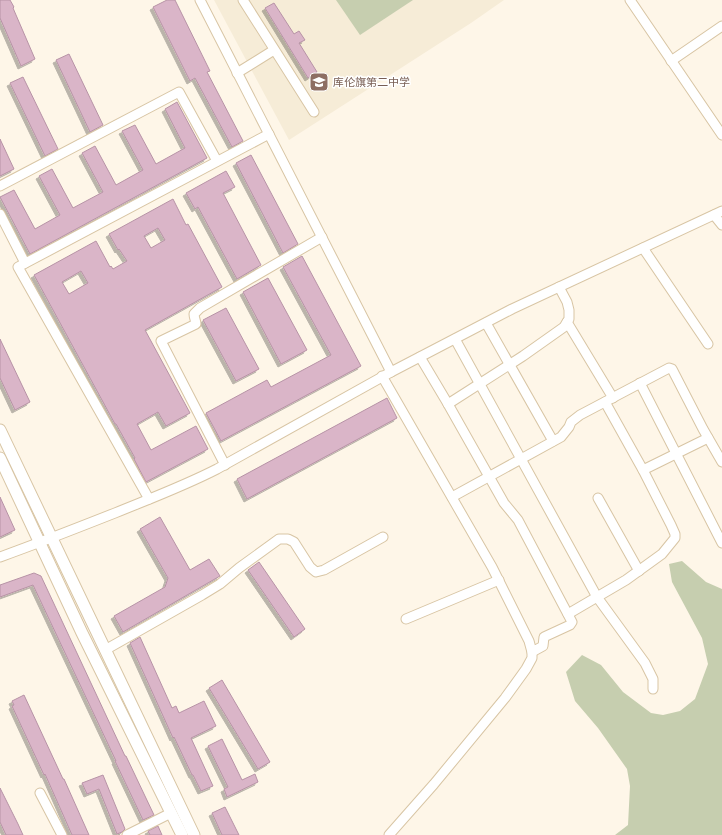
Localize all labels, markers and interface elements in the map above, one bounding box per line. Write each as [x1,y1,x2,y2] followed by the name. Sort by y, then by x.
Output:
[308,71,330,93] school or university icon: 库伦旗第二中学
[333,76,410,89] place label: 库伦旗第二中学

